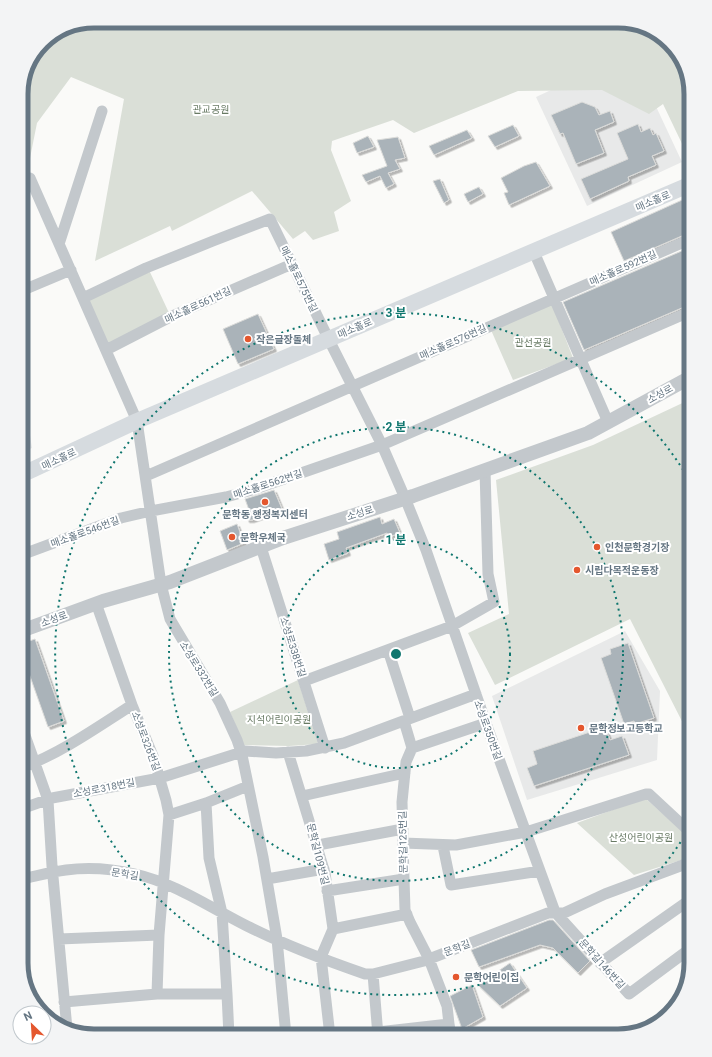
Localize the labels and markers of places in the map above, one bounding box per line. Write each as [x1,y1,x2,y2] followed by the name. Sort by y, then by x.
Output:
[243,334,253,344] marker: 작은글장돌체
[256,334,311,345] place label: 작은글장돌체
[260,497,270,507] marker: 문학동 행정복지센터
[222,508,308,520] place label: 문학동 행정복지센터
[240,531,286,543] place label: 문학우체국
[227,532,237,542] marker: 문학우체국
[605,541,669,553] place label: 인천문학경기장
[592,542,602,552] marker: 인천문학경기장
[572,565,582,575] marker: 시립다목적운동장
[585,565,659,576] place label: 시립다목적운동장
[389,647,403,661] centre of rings
[589,722,663,734] place label: 문학정보고등학교
[576,723,586,733] marker: 문학정보고등학교
[464,971,519,983] place label: 문학어린이집
[451,972,461,982] marker: 문학어린이집

